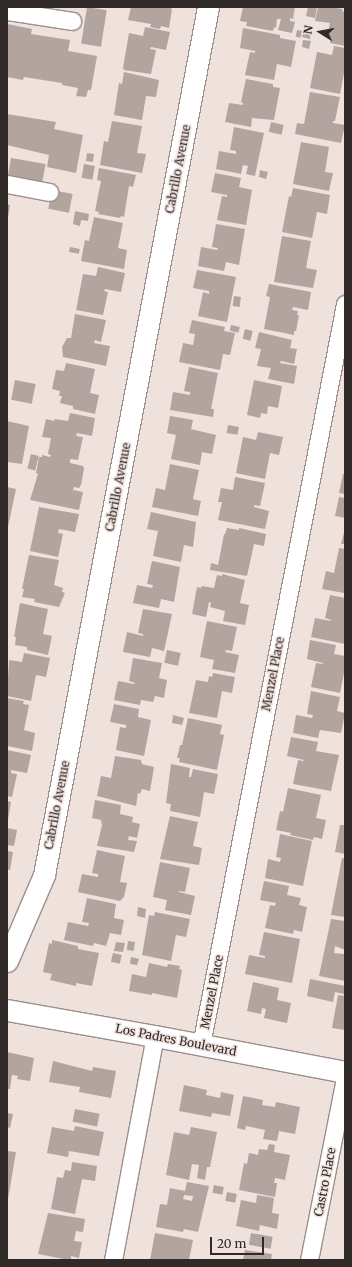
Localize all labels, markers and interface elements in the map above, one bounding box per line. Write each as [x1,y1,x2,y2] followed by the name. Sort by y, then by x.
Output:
[300,12,340,52] north arrow
[301,24,316,35] text: N
[162,123,194,215] street label: Cabrillo Avenue
[102,441,134,533] street label: Cabrillo Avenue
[259,636,287,712] street label: Menzel Place
[41,759,73,851] street label: Cabrillo Avenue
[198,954,226,1030] street label: Menzel Place
[114,1021,238,1059] street label: Los Padres Boulevard
[311,1146,339,1218] street label: Castro Place
[212,1229,266,1255] scale bar
[217,1236,246,1251] text: 20 m

